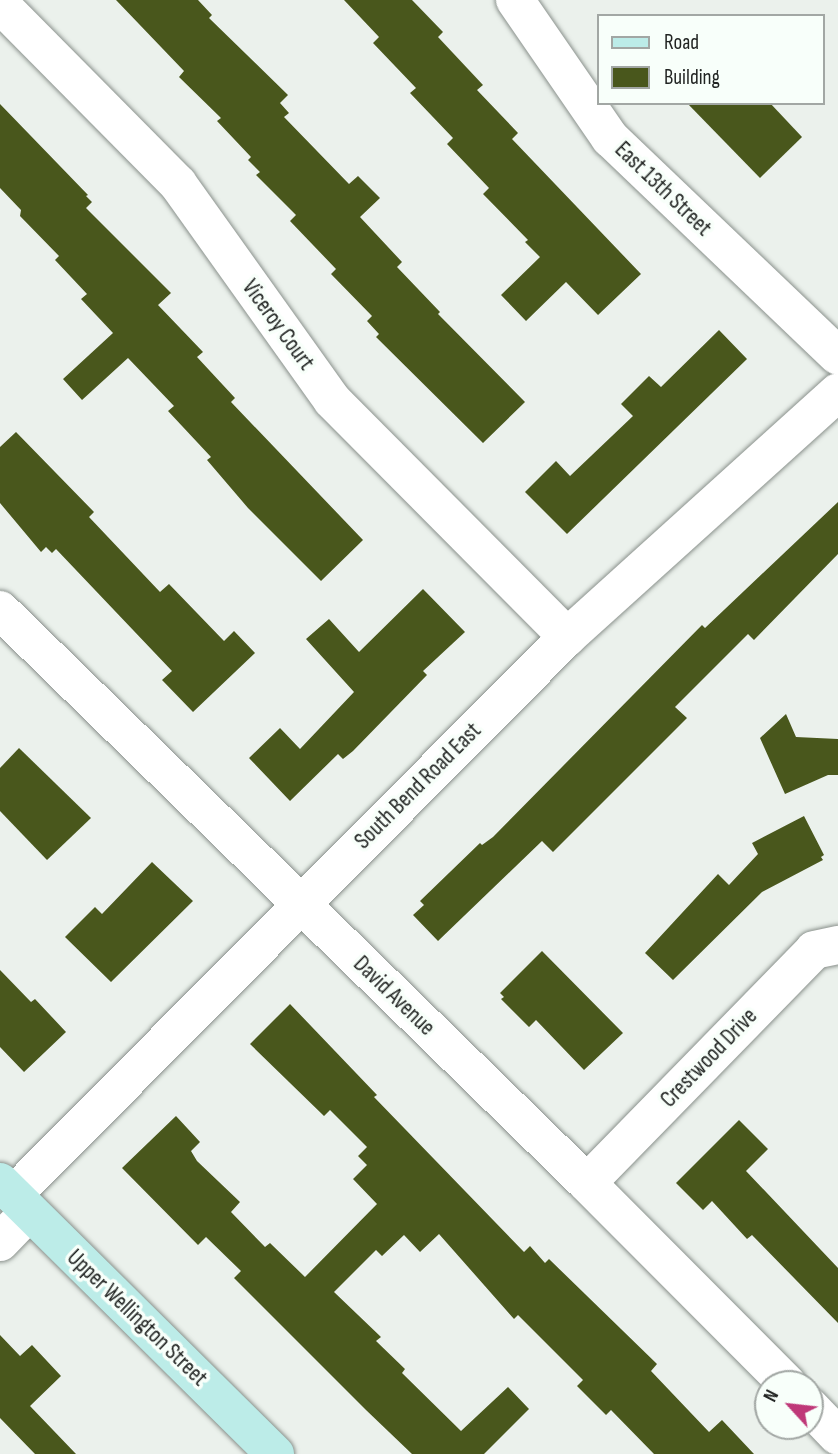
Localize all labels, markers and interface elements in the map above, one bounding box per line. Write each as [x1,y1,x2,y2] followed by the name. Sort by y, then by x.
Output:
[596,14,824,105] legend
[664,30,699,55] text: Road
[664,65,720,90] text: Building
[609,136,717,242] street label: East 13th Street
[236,274,320,376] street label: Viceroy Court
[349,717,487,855] street label: South Bend Road East
[348,950,440,1042] street label: David Avenue
[655,1003,763,1113] street label: Crestwood Drive
[61,1244,213,1392] street label: Upper Wellington Street
[754,1370,824,1440] north arrow
[759,1386,784,1406] text: N

